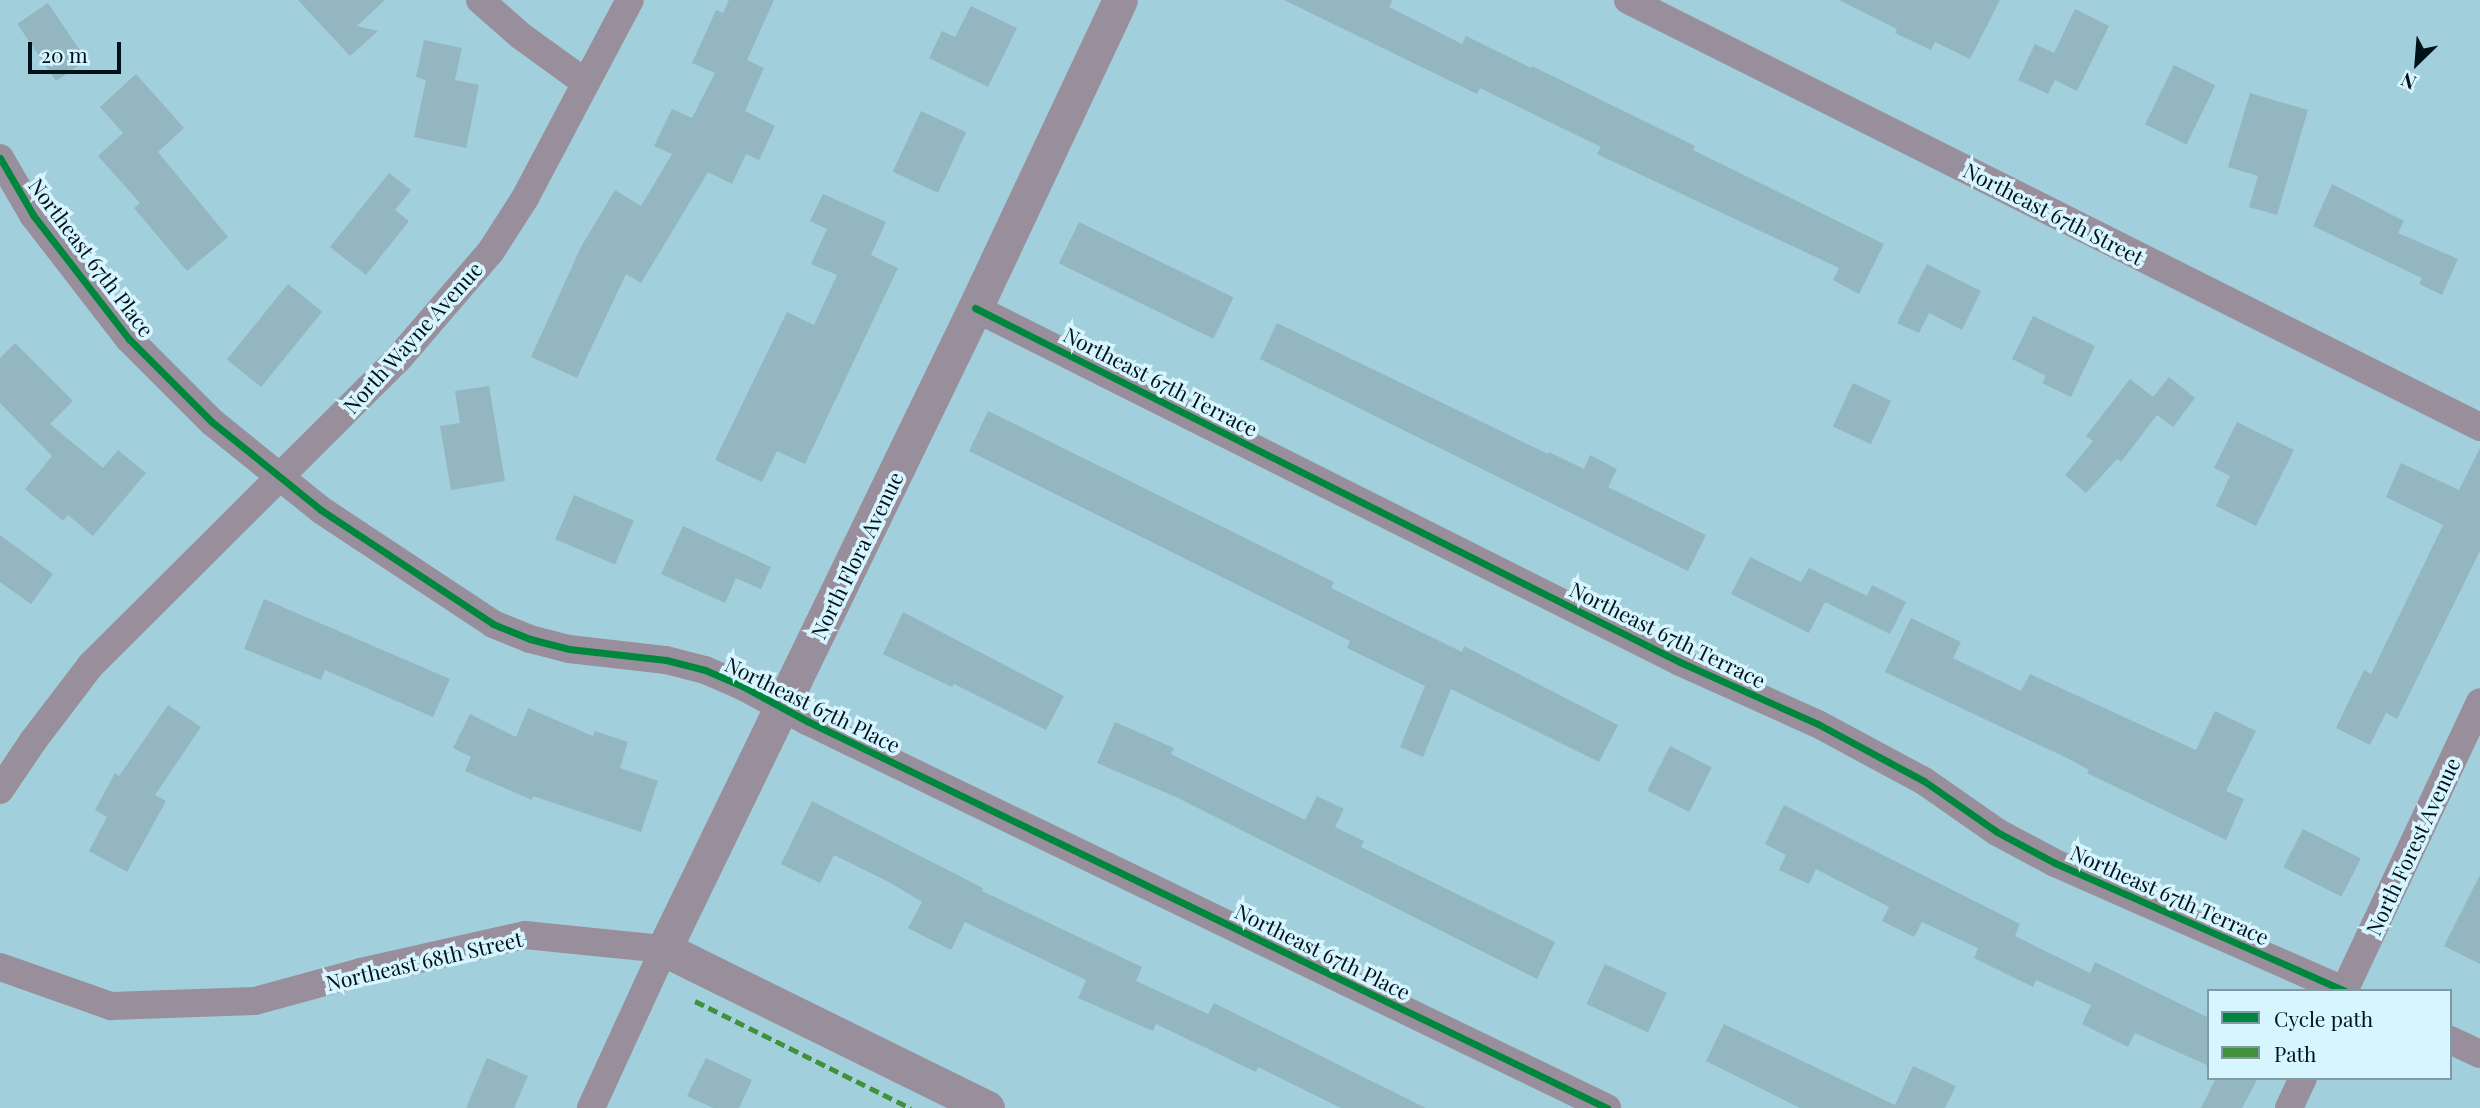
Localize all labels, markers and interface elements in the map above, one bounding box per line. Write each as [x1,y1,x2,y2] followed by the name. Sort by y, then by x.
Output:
[32,28,124,72] scale bar
[2382,28,2452,98] north arrow
[41,40,88,68] text: 20 m
[2396,67,2420,97] text: N
[1960,157,2148,269] street label: Northeast 67th Street
[24,173,160,341] street label: Northeast 67th Place
[337,255,487,419] street label: North Wayne Avenue
[1059,321,1263,441] street label: Northeast 67th Terrace
[804,467,908,643] street label: North Flora Avenue
[1566,575,1770,693] street label: Northeast 67th Terrace
[721,651,905,757] street label: Northeast 67th Place
[2360,753,2464,939] street label: North Forest Avenue
[2067,839,2273,949] street label: Northeast 67th Terrace
[1231,898,1415,1004] street label: Northeast 67th Place
[323,925,525,995] street label: Northeast 68th Street
[2207,989,2452,1080] legend
[2274,1004,2373,1032] text: Cycle path
[2274,1039,2316,1067] text: Path

